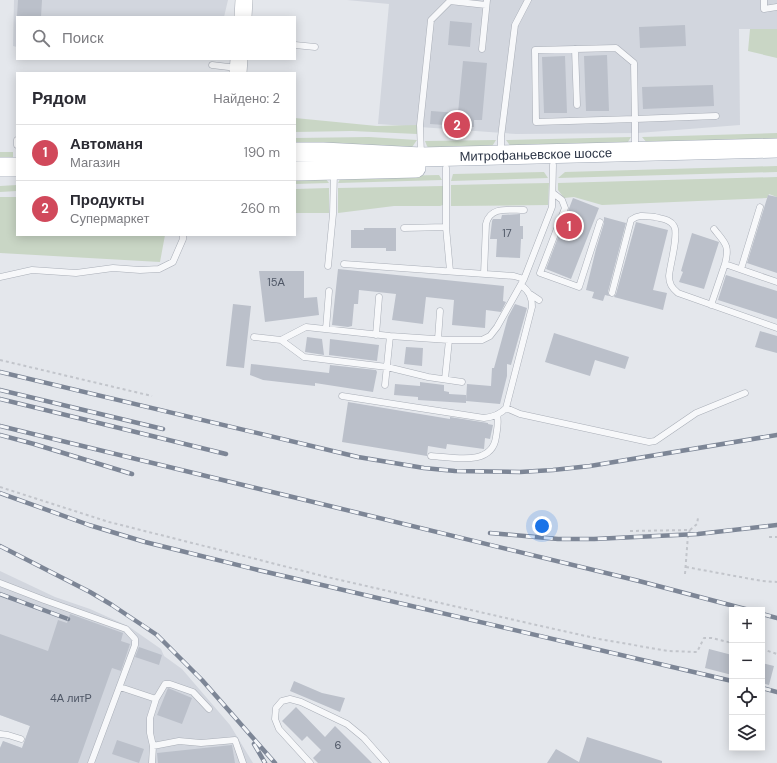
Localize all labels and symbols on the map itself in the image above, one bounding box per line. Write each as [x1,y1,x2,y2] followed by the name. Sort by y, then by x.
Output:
[444,110,470,140] pin: 2
[459,144,612,165] street label: Митрофаньевское шоссе
[556,211,582,241] pin: 1
[502,226,512,240] house number: 17
[267,275,285,289] house number: 15А
[532,516,552,536] your location
[50,691,92,705] house number: 4А литР
[335,738,342,752] house number: 6

